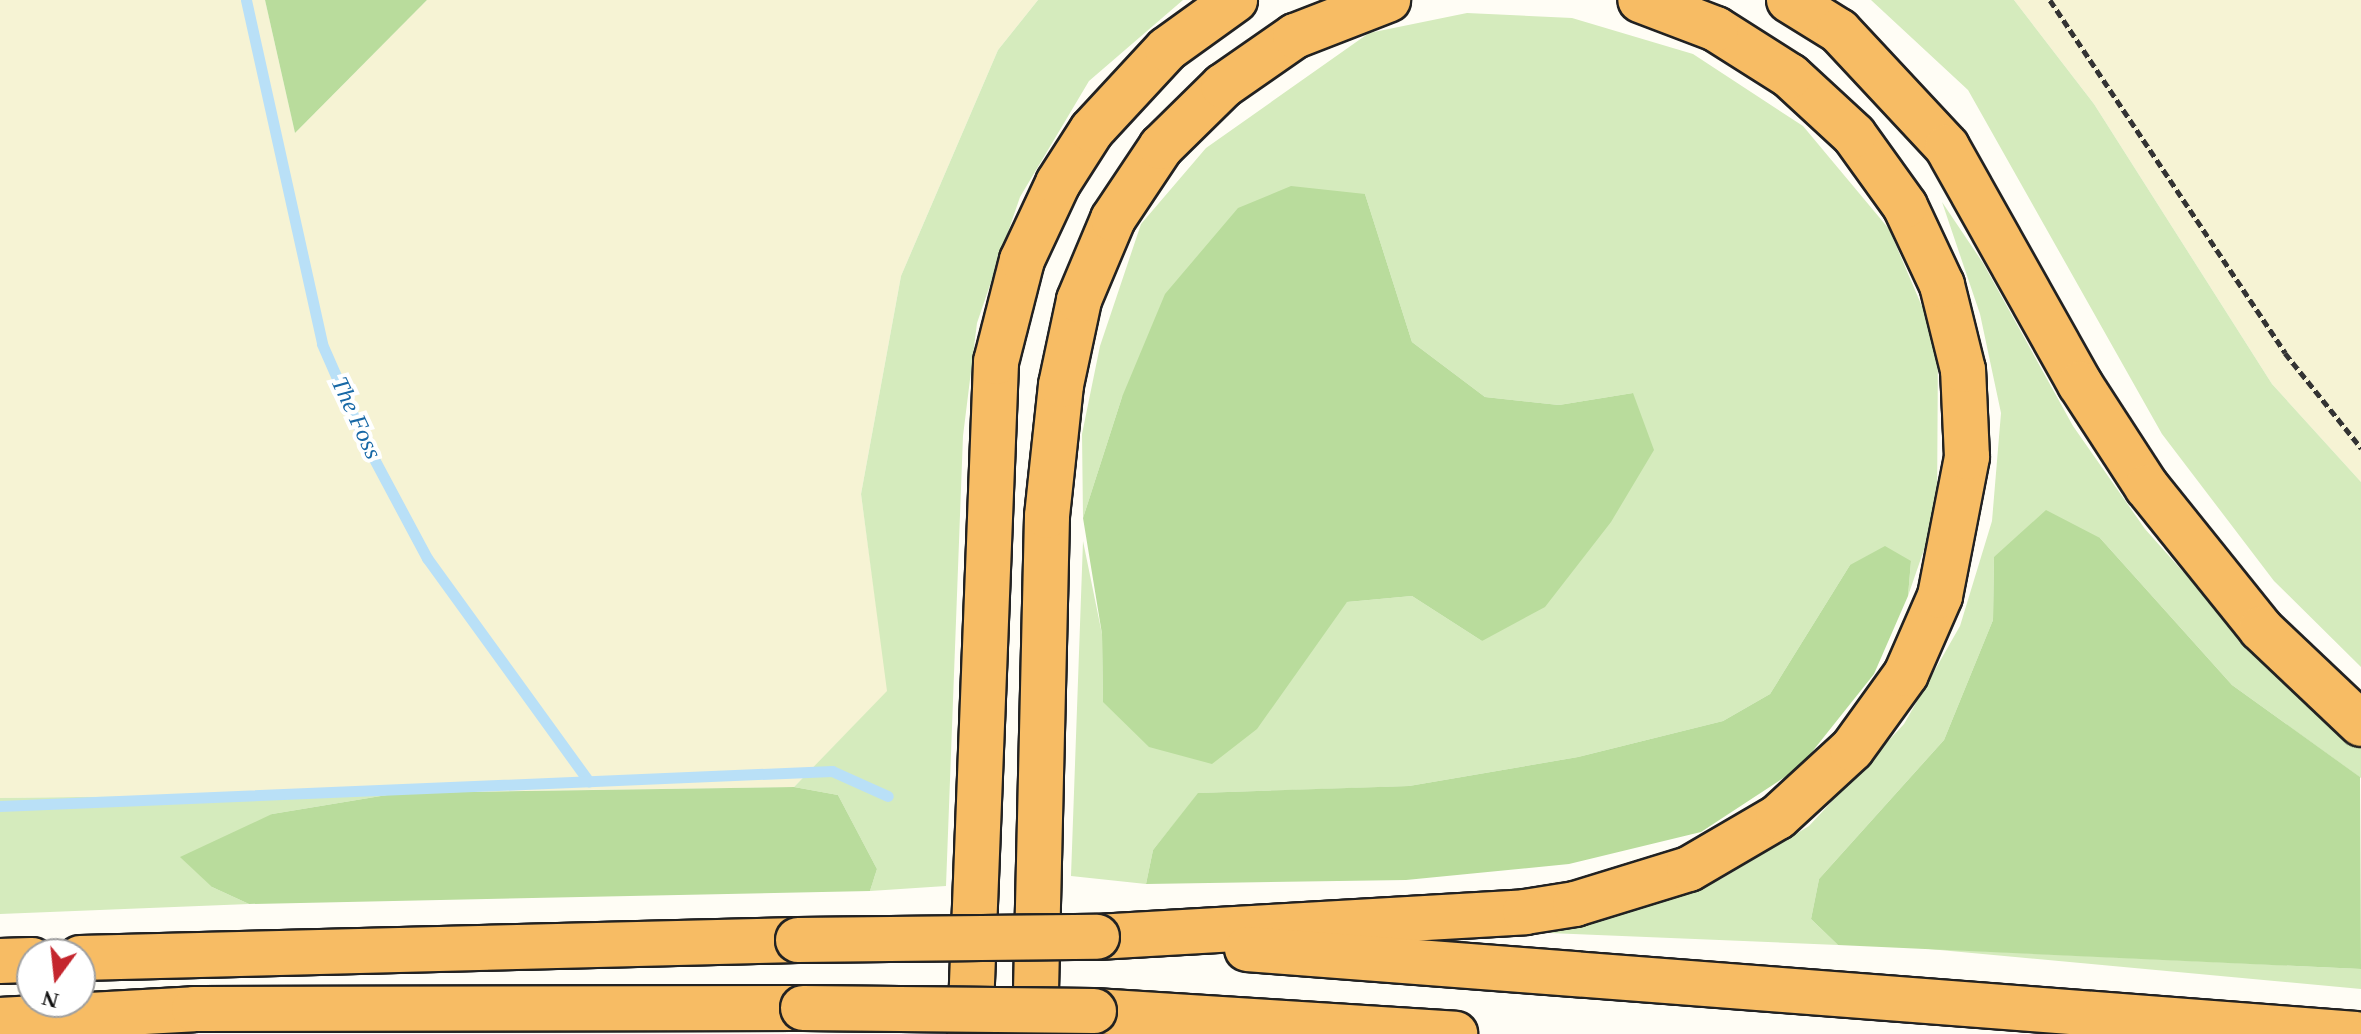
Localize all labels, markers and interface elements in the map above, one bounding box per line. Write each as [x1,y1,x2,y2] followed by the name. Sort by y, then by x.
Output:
[324,372,388,464] water label: The Foss
[16,938,96,1018] north arrow
[39,986,61,1014] text: N

